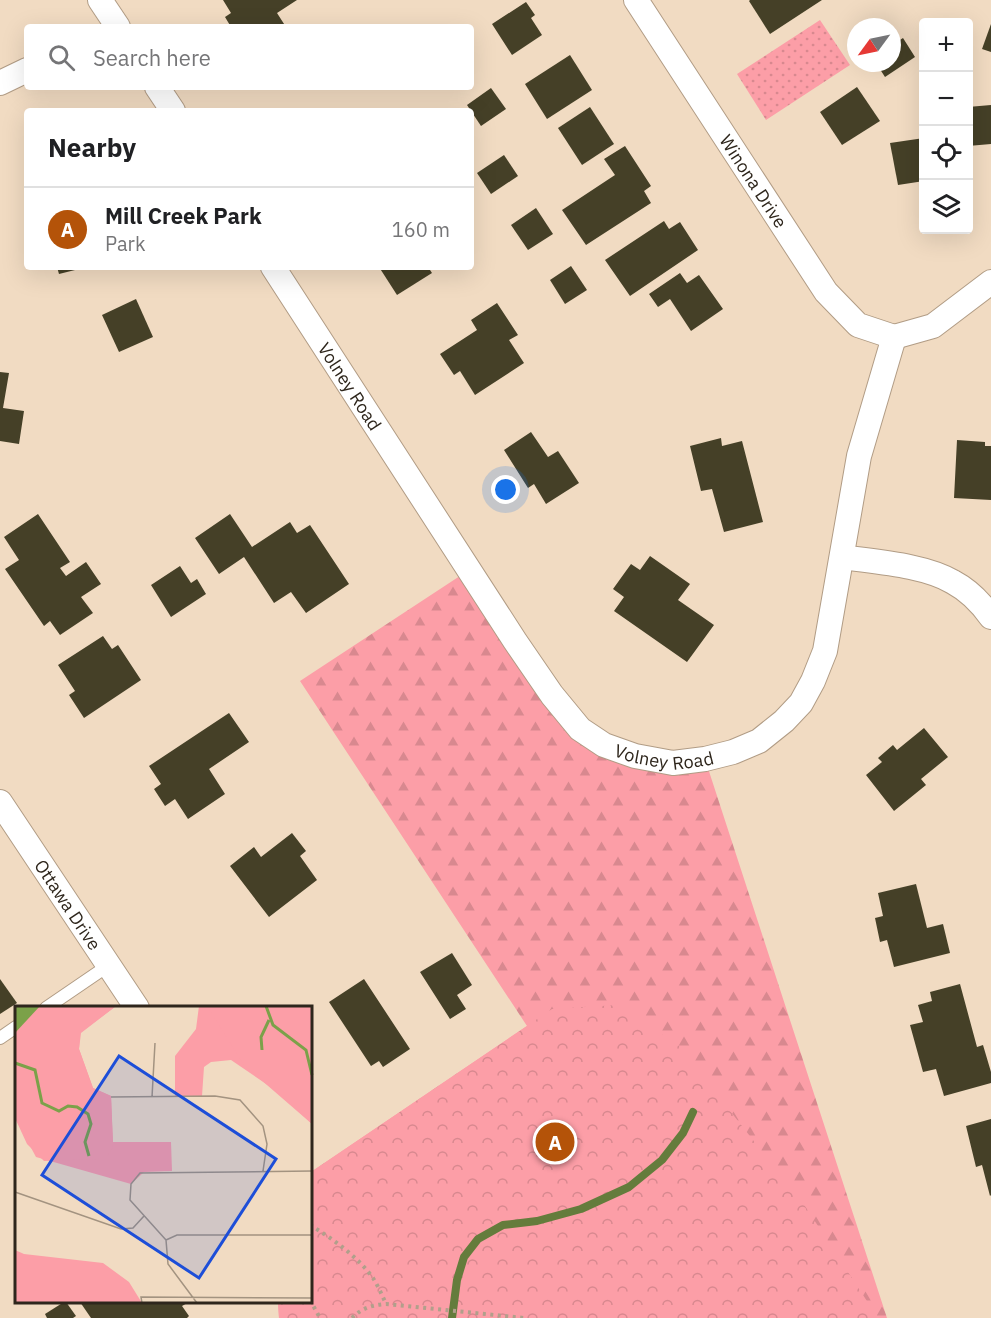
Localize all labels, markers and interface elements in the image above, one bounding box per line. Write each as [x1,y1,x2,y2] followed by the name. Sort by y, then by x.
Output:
[847,18,901,72] north arrow
[919,18,973,234] map controls
[919,18,973,72] button: +
[24,24,474,90] search box
[45,41,78,74] icon: search
[93,43,211,72] text: Search here
[919,72,973,126] button: −
[919,126,973,180] button: locate
[48,130,136,164] text: Nearby
[715,130,793,232] street label: Winona Drive
[919,180,973,234] button: layers
[105,201,262,230] text: Mill Creek Park
[61,216,74,243] text: A
[392,216,450,243] text: 160 m
[105,230,145,257] text: Park
[313,338,387,434] street label: Volney Road
[491,475,520,504] your location
[612,738,716,774] street label: Volney Road
[30,855,107,954] street label: Ottawa Drive
[15,1006,312,1303] inset map
[536,1120,574,1164] pin: A

